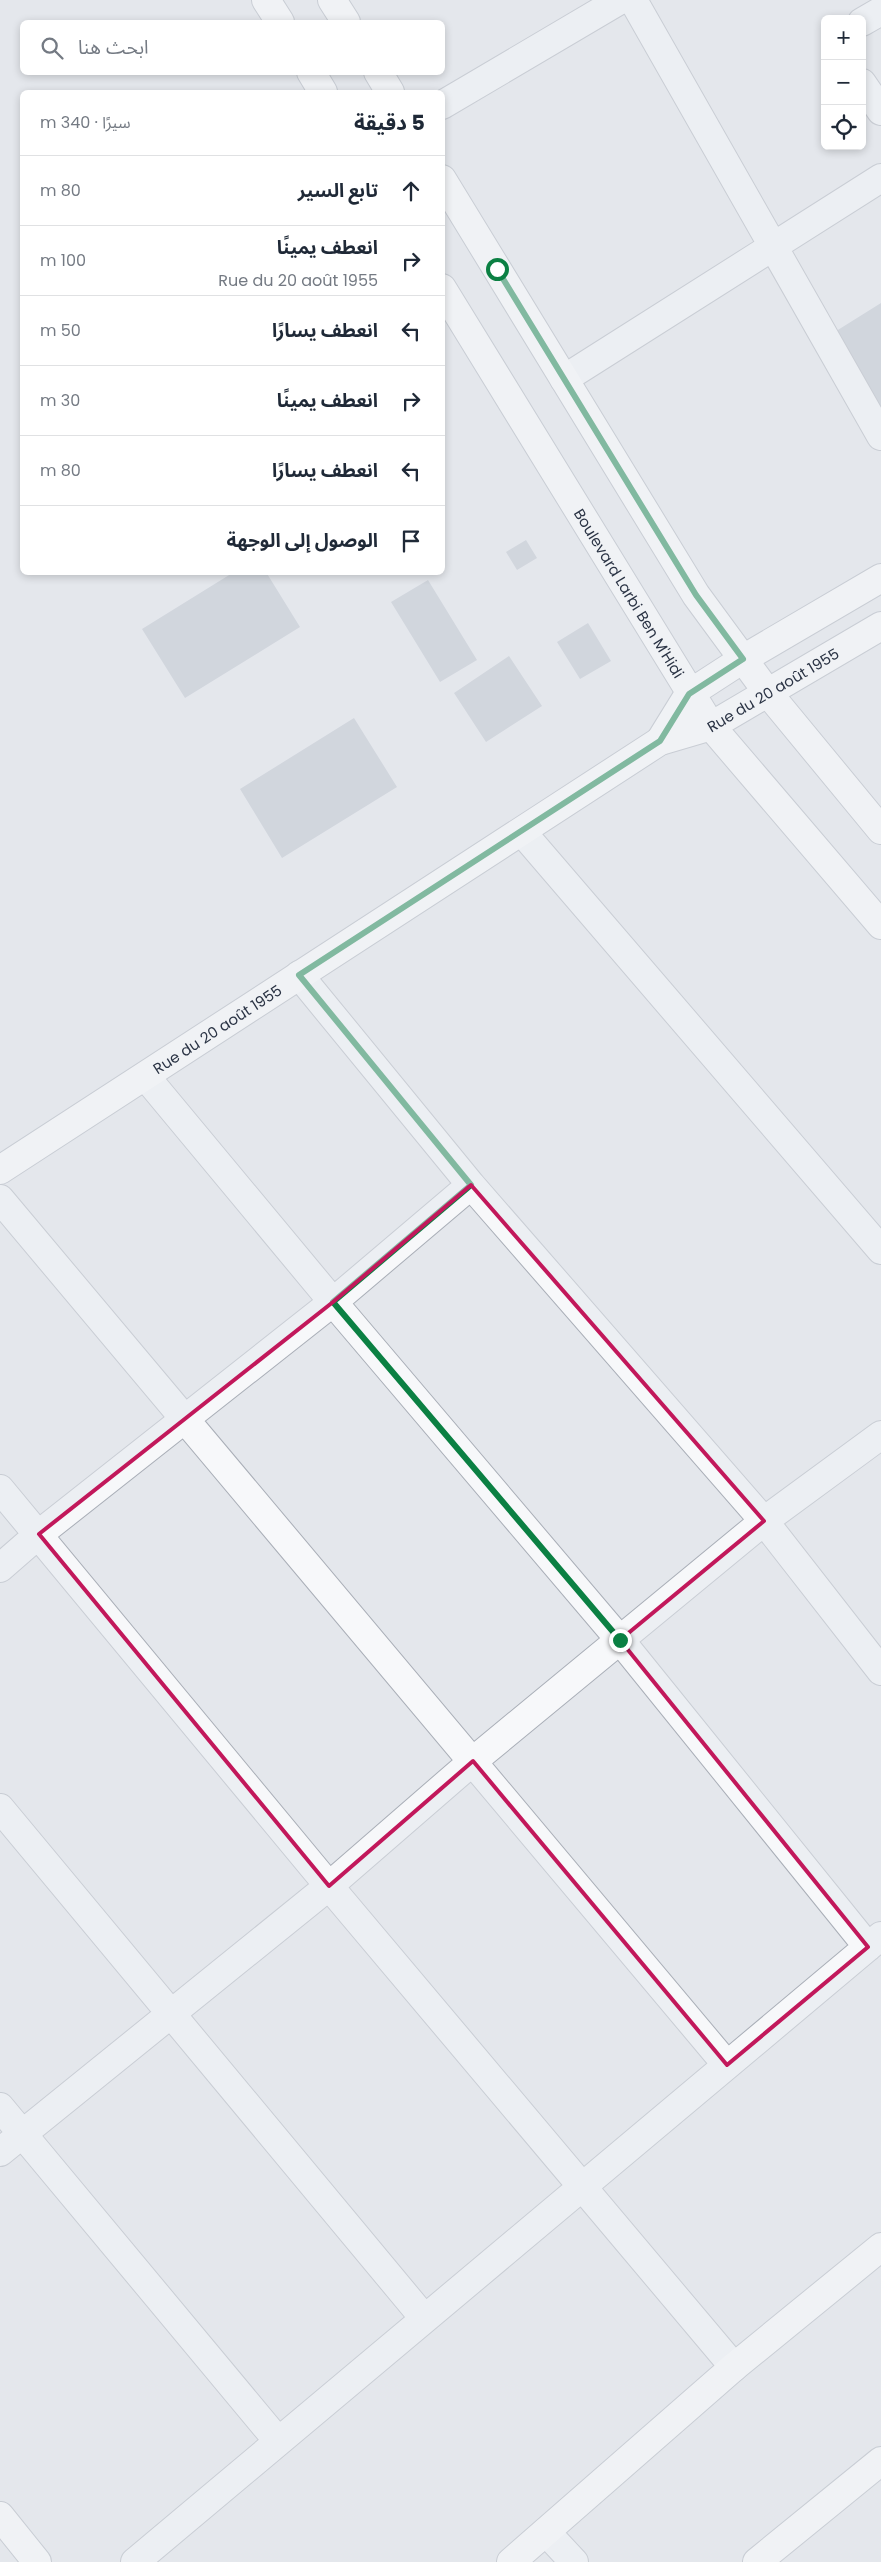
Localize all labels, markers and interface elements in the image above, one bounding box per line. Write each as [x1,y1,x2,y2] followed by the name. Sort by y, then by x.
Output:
[821,15,866,150] map controls
[821,15,866,60] button: +
[20,20,445,75] search box
[38,34,66,62] icon: search
[78,34,149,61] text: ابحث هنا
[821,60,866,105] button: −
[821,105,866,150] button: locate
[354,108,425,137] text: 5 دقيقة
[40,111,131,134] text: سيرًا · 340 m
[298,177,378,204] text: تابع السير
[397,177,425,205] icon: ahead
[40,179,81,202] text: 80 m
[277,234,378,261] text: انعطف يمينًا
[397,247,425,275] icon: right
[40,249,86,272] text: 100 m
[486,258,509,281] route start
[218,269,378,292] text: Rue du 20 août 1955
[272,317,378,344] text: انعطف يسارًا
[397,317,425,345] icon: left
[40,319,81,342] text: 50 m
[277,387,378,414] text: انعطف يمينًا
[397,387,425,415] icon: right
[40,389,80,412] text: 30 m
[272,457,378,484] text: انعطف يسارًا
[397,457,425,485] icon: left
[40,459,81,482] text: 80 m
[569,504,689,682] street label: Boulevard Larbi Ben M'Hidi
[226,527,378,554] text: الوصول إلى الوجهة
[397,527,425,555] icon: arrive
[703,643,843,737] street label: Rue du 20 août 1955
[149,979,286,1078] street label: Rue du 20 août 1955
[609,1629,632,1652] route end

